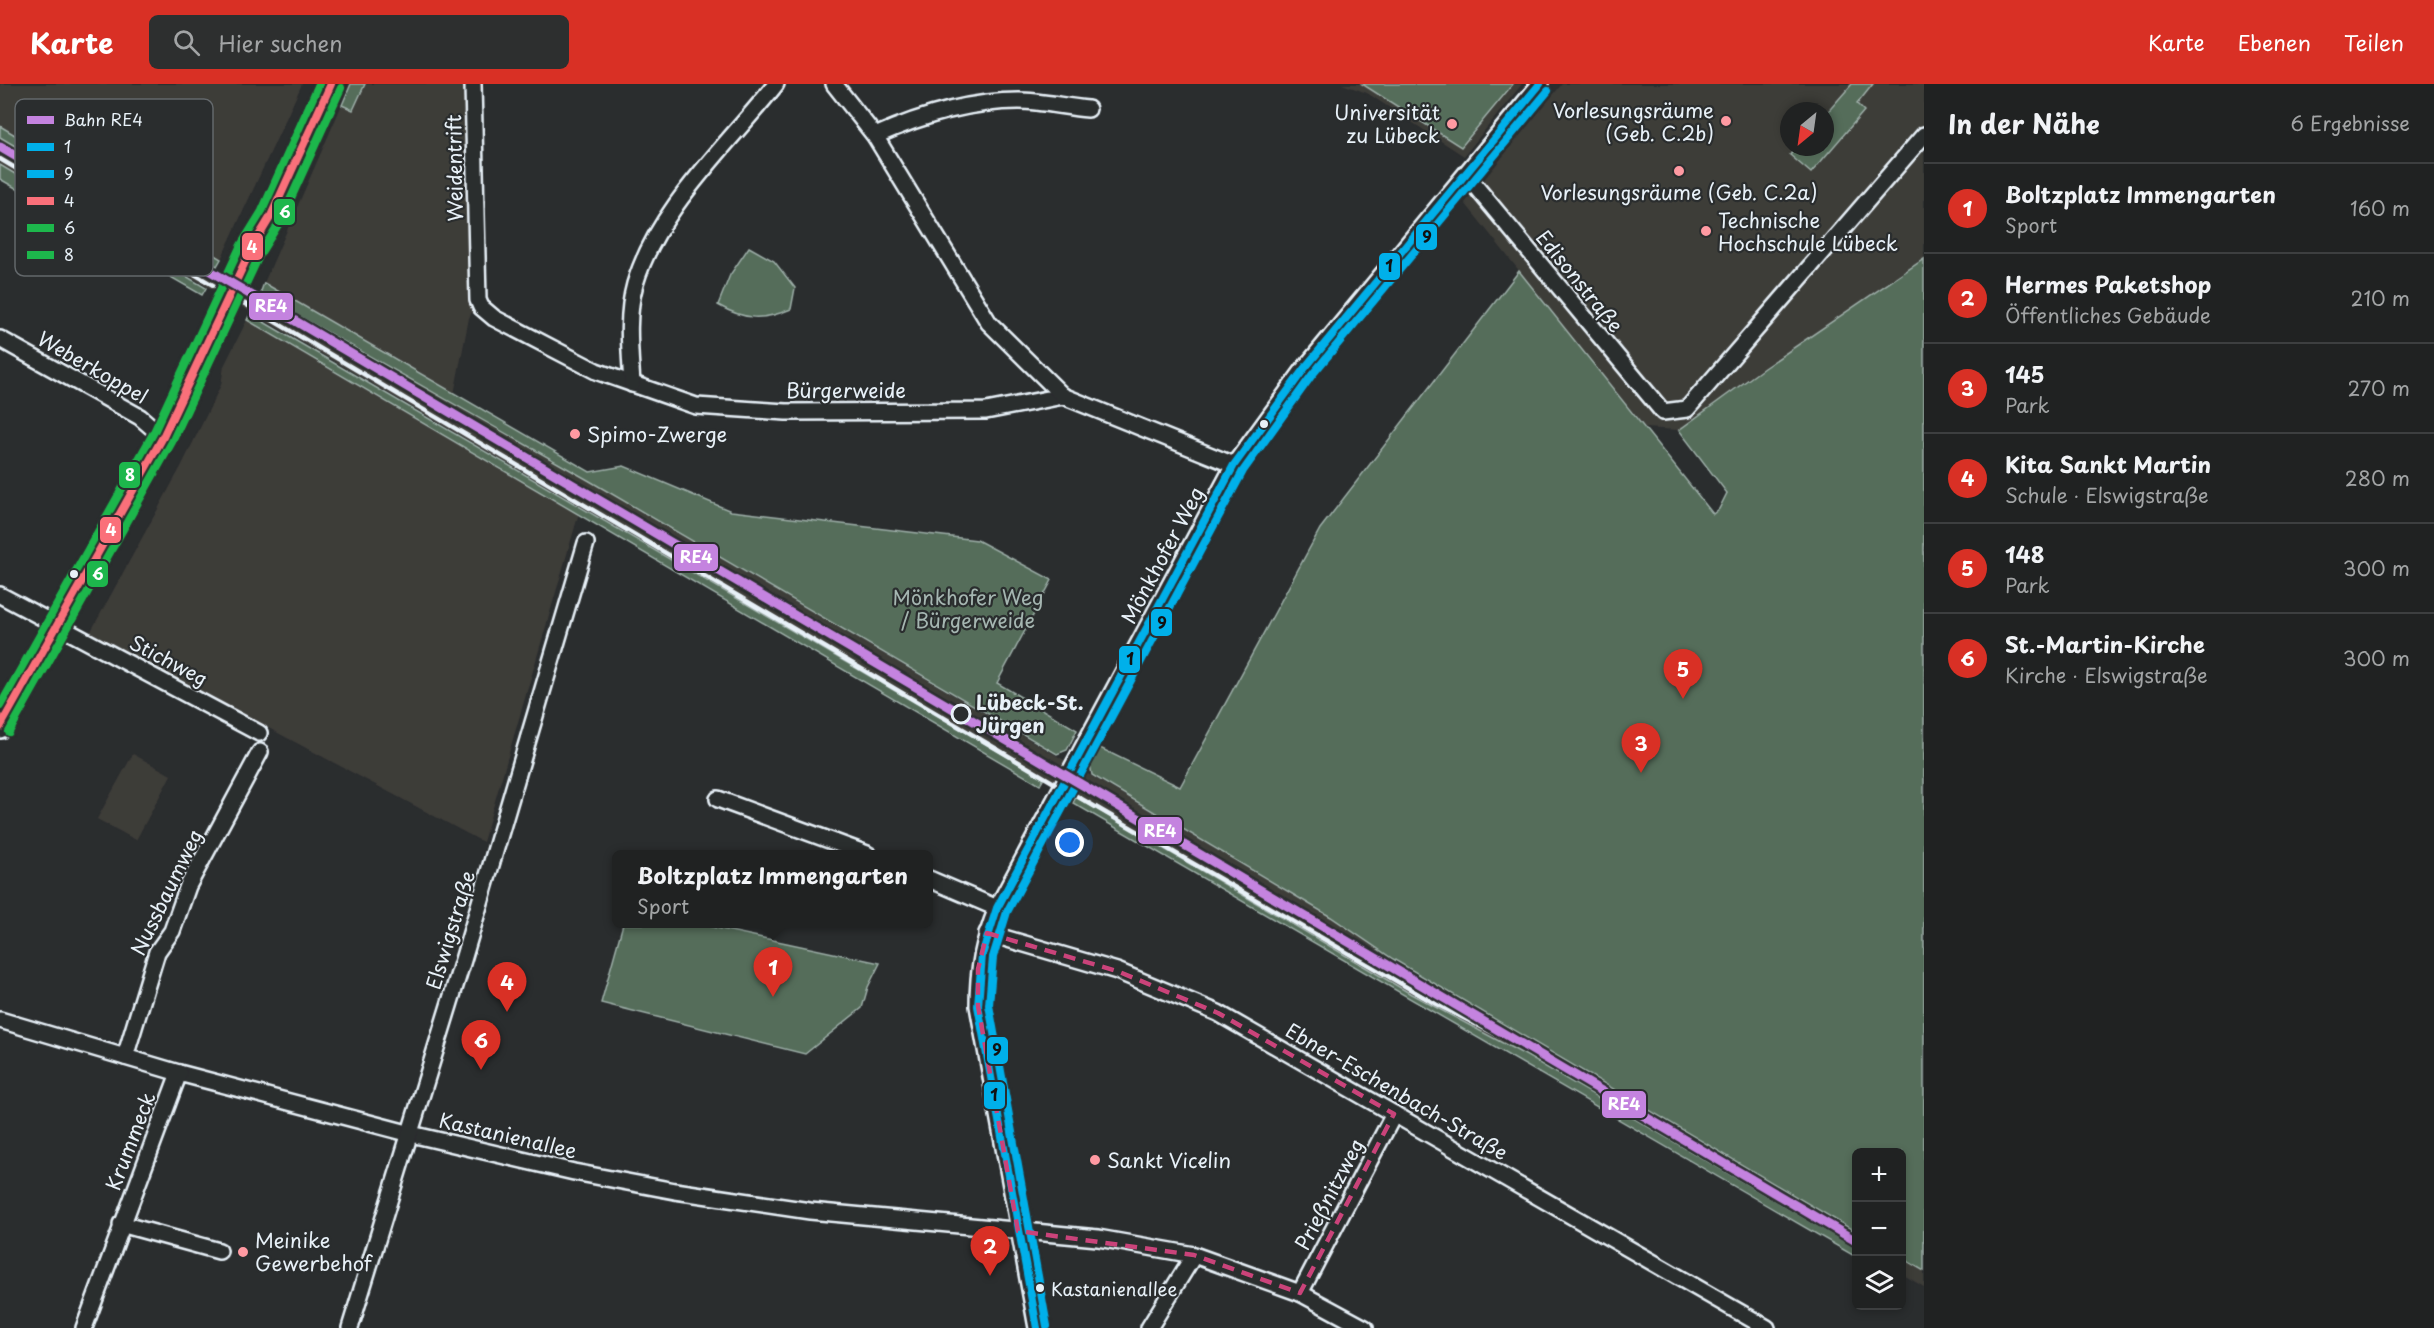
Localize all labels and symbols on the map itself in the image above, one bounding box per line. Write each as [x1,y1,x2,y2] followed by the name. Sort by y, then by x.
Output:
[1553,95,1714,148] place label: Vorlesungsräume (Geb. C.2b)
[1334,97,1440,150] place label: Universität zu Lübeck
[15,99,213,276] legend
[1780,102,1834,156] north arrow
[64,107,143,131] text: Bahn RE4
[438,114,470,222] street label: Weidentrift
[1719,114,1733,128] marker: Vorlesungsräume (Geb. C.2b)
[1445,117,1459,131] marker: Universität zu Lübeck
[64,134,71,158] text: 1
[64,161,73,185] text: 9
[1672,164,1686,178] marker: Vorlesungsräume (Geb. C.2a)
[1540,177,1818,207] place label: Vorlesungsräume (Geb. C.2a)
[64,188,75,212] text: 4
[273,198,296,226] line badge: 6
[279,199,291,223] text: 6
[1718,205,1898,258] place label: Technische Hochschule Lübeck
[64,215,75,239] text: 6
[1415,223,1438,251] line badge: 9
[1529,223,1631,339] street label: Edisonstraße
[1422,224,1432,248] text: 9
[1699,224,1713,238] marker: Technische Hochschule Lübeck
[241,232,264,261] line badge: 4
[247,234,258,258] text: 4
[64,242,74,266] text: 8
[1378,252,1401,281] line badge: 1
[1385,253,1393,277] text: 1
[248,292,294,321] line badge: RE4
[255,293,287,317] text: RE4
[32,323,154,411] street label: Weberkoppel
[786,375,906,405] street label: Bürgerweide
[1258,418,1270,430] unlabelled marker
[587,419,727,449] place label: Spimo-Zwerge
[568,427,582,441] marker: Spimo-Zwerge
[118,461,141,489] line badge: 8
[125,462,135,486] text: 8
[1113,481,1211,629] street label: Mönkhofer Weg
[99,516,122,544] line badge: 4
[106,517,117,541] text: 4
[673,543,719,572] line badge: RE4
[680,544,712,568] text: RE4
[86,560,109,588] line badge: 6
[92,561,104,585] text: 6
[68,568,80,580] unlabelled marker
[892,582,1044,635] park label: Mönkhofer Weg / Bürgerweide
[1150,608,1173,637] line badge: 9
[1157,610,1167,634] text: 9
[124,627,214,693] street label: Stichweg
[1118,645,1141,674] line badge: 1
[1126,646,1134,670] text: 1
[1664,650,1702,699] pin: 5
[976,687,1083,740] place label: Lübeck-St. Jürgen
[951,704,971,724] marker: Lübeck-St. Jürgen
[1622,724,1660,773] pin: 3
[1137,816,1183,845] line badge: RE4
[1144,818,1176,842] text: RE4
[122,824,210,960] street label: Nussbaumweg
[1055,828,1084,857] your location
[418,867,482,993] street label: Elswigstraße
[754,948,792,997] pin: 1
[488,962,526,1012] pin: 4
[1280,1015,1514,1167] street label: Ebner-Eschenbach-Straße
[462,1020,500,1070] pin: 6
[986,1036,1009,1065] line badge: 9
[992,1037,1002,1061] text: 9
[983,1081,1006,1110] line badge: 1
[990,1082,998,1106] text: 1
[98,1088,162,1194] street label: Krummeck
[1601,1090,1647,1119] line badge: RE4
[1608,1091,1640,1115] text: RE4
[436,1105,580,1165] street label: Kastanienallee
[1287,1133,1371,1255] street label: Prießnitzweg
[1107,1145,1231,1175] place label: Sankt Vicelin
[1088,1153,1102,1167] marker: Sankt Vicelin
[255,1225,373,1278] place label: Meinike Gewerbehof
[970,1226,1010,1276] pin: 2
[236,1245,250,1259] marker: Meinike Gewerbehof
[1051,1275,1178,1302] place label: Kastanienallee
[1034,1282,1046,1294] marker: Kastanienallee

